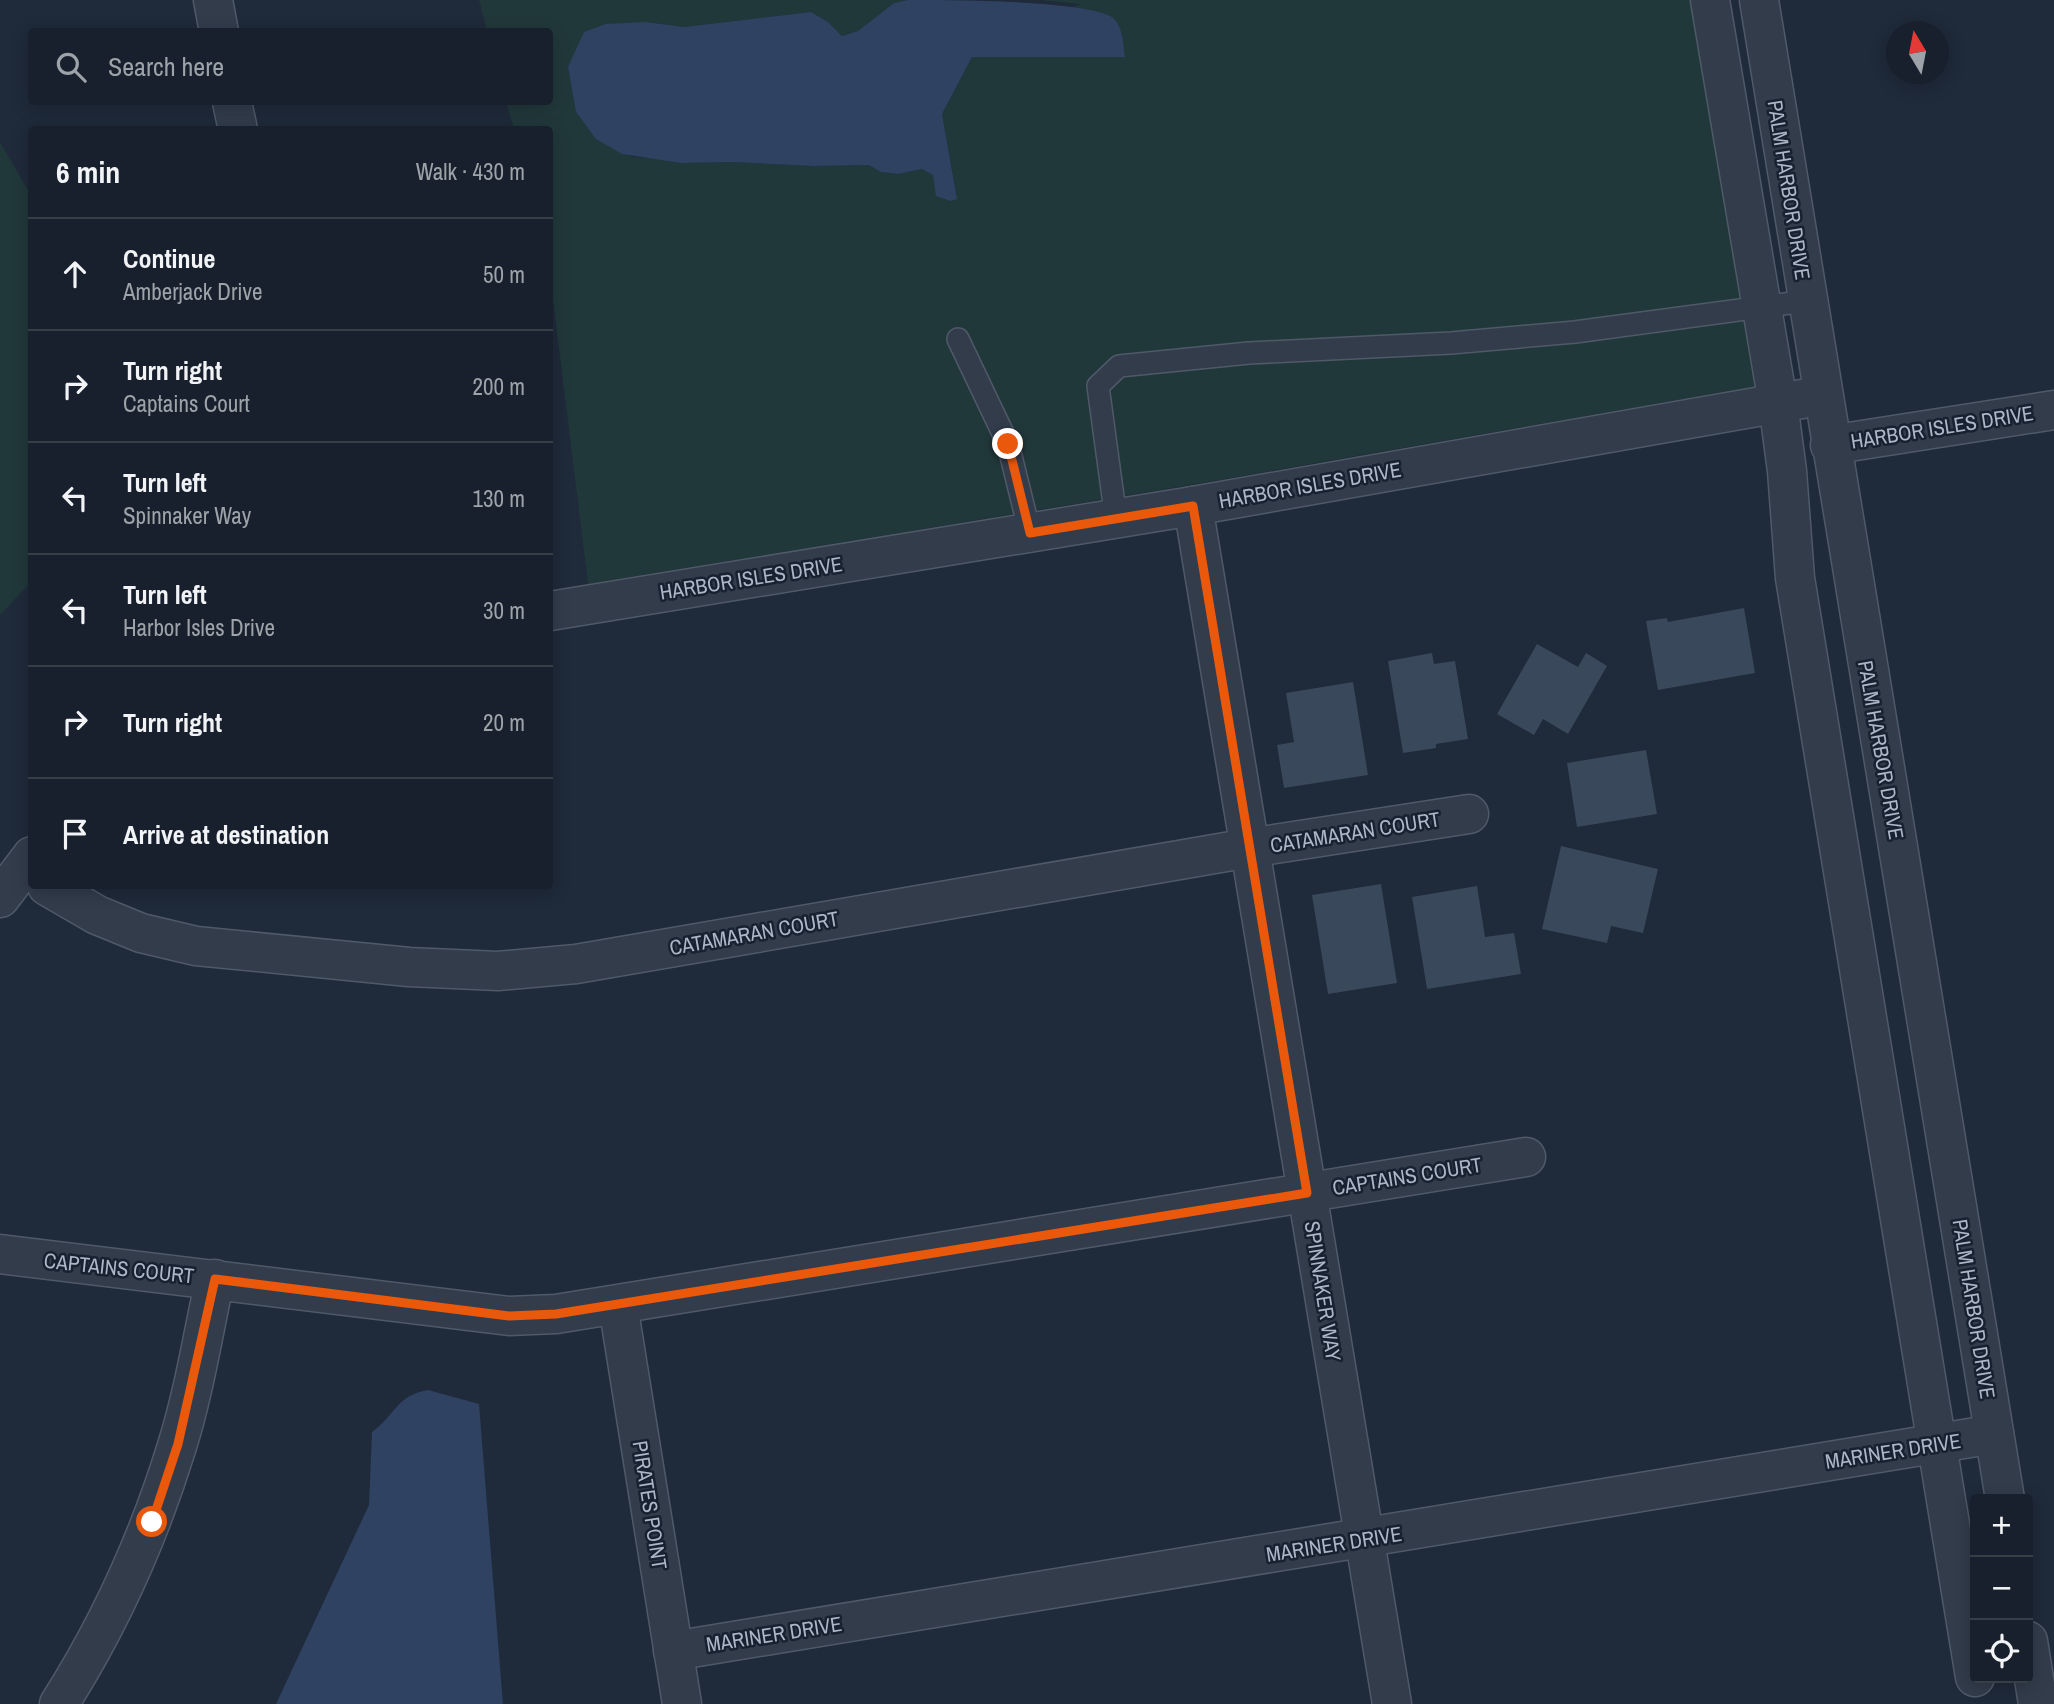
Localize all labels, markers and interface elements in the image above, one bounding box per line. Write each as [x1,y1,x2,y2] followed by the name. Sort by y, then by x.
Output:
[1886,21,1949,84] north arrow
[28,28,553,105] search box
[52,48,90,86] icon: search
[108,49,224,84] text: Search here
[1760,98,1818,282] street label: PALM HARBOR DRIVE
[56,152,120,192] text: 6 min
[416,156,525,187] text: Walk · 430 m
[123,241,215,276] text: Continue
[56,255,94,293] icon: ahead
[483,259,525,290] text: 50 m
[123,276,262,307] text: Amberjack Drive
[123,353,222,388] text: Turn right
[56,367,94,405] icon: right
[473,371,525,402] text: 200 m
[123,388,250,419] text: Captains Court
[1849,398,2035,456] street label: HARBOR ISLES DRIVE
[992,428,1023,459] route end
[1217,455,1403,515] street label: HARBOR ISLES DRIVE
[123,465,207,500] text: Turn left
[56,479,94,517] icon: left
[473,483,525,514] text: 130 m
[123,500,251,531] text: Spinnaker Way
[658,549,844,607] street label: HARBOR ISLES DRIVE
[123,577,207,612] text: Turn left
[56,591,94,629] icon: left
[483,595,525,626] text: 30 m
[123,612,275,643] text: Harbor Isles Drive
[1851,658,1911,842] street label: PALM HARBOR DRIVE
[56,703,94,741] icon: right
[123,705,222,740] text: Turn right
[483,707,525,738] text: 20 m
[1268,804,1442,860] street label: CATAMARAN COURT
[56,815,94,853] icon: arrive
[123,817,329,852] text: Arrive at destination
[667,904,841,962] street label: CATAMARAN COURT
[1330,1150,1484,1202] street label: CAPTAINS COURT
[1945,1217,2003,1401] street label: PALM HARBOR DRIVE
[1298,1219,1348,1364] street label: SPINNAKER WAY
[43,1246,196,1290] street label: CAPTAINS COURT
[1823,1426,1963,1476] street label: MARINER DRIVE
[626,1439,675,1572] street label: PIRATES POINT
[1970,1494,2033,1683] map controls
[1970,1494,2033,1557] button: +
[136,1506,167,1537] route start
[1264,1519,1404,1569] street label: MARINER DRIVE
[1970,1557,2033,1620] button: −
[704,1609,844,1659] street label: MARINER DRIVE
[1970,1620,2033,1683] button: locate

